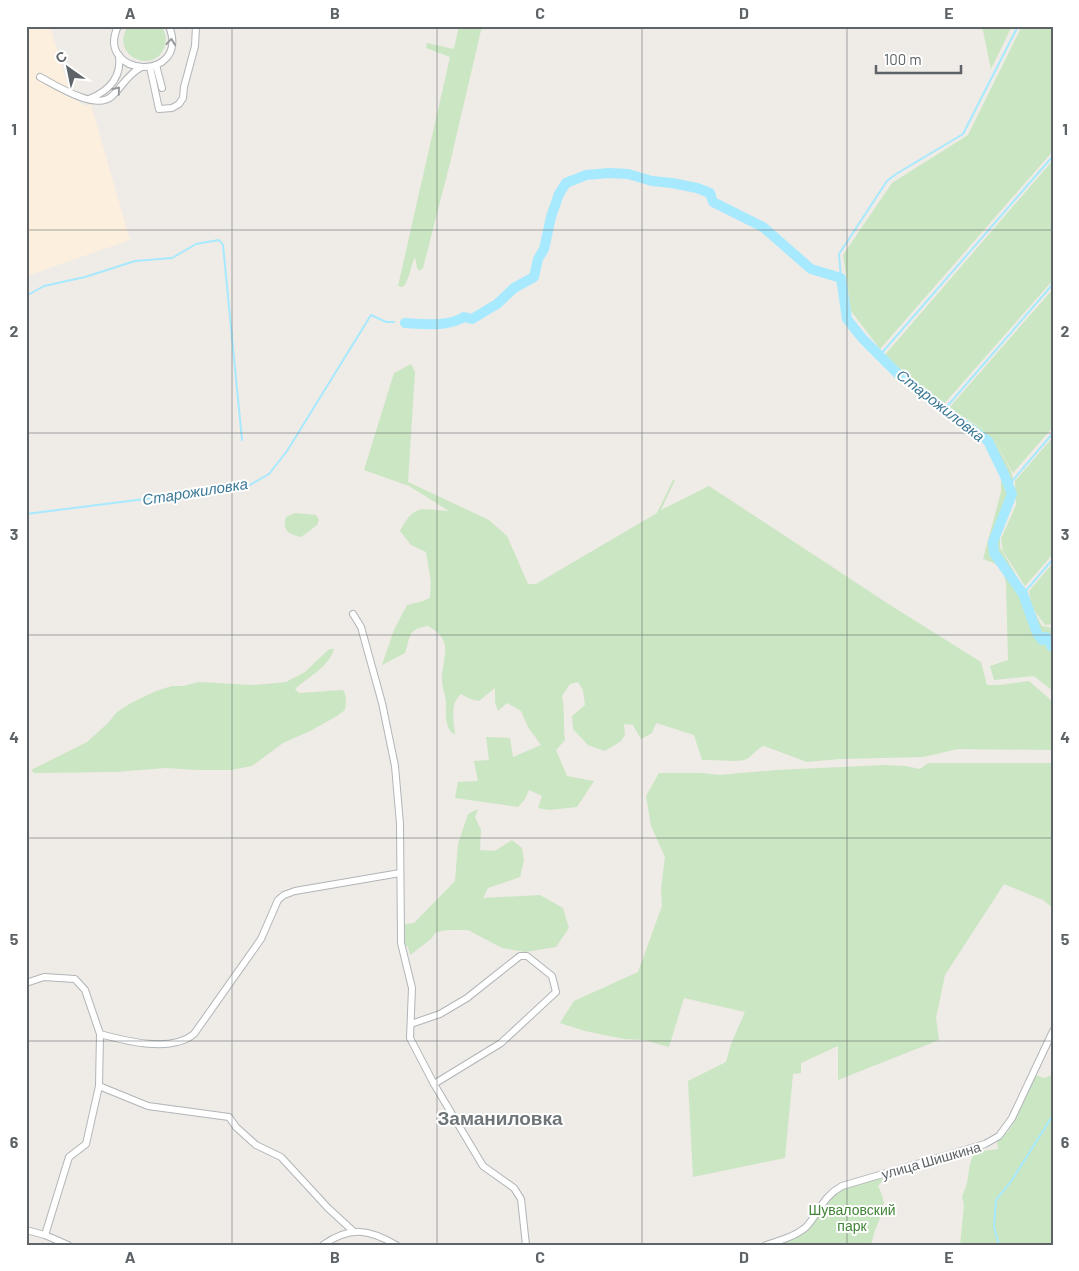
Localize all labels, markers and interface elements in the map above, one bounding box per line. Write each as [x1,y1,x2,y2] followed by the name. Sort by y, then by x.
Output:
[125,3,136,22] text: A
[330,3,340,22] text: B
[535,3,545,22] text: C
[739,3,749,22] text: D
[944,3,954,22] text: E
[165,37,176,45] one-way arrow
[42,42,92,92] north arrow
[876,42,962,74] scale bar
[52,47,70,67] text: С
[884,50,922,68] text: 100 m
[111,87,119,96] one-way arrow
[11,119,17,138] text: 1
[1062,119,1068,138] text: 1
[10,321,19,340] text: 2
[1061,321,1070,340] text: 2
[893,365,989,445] water label: Старожиловка
[141,474,249,508] water label: Старожиловка
[10,524,18,543] text: 3
[1061,524,1069,543] text: 3
[9,727,19,746] text: 4
[1060,727,1070,746] text: 4
[10,929,19,948] text: 5
[1061,929,1070,948] text: 5
[437,1106,563,1129] district label: Заманиловка
[10,1132,19,1151] text: 6
[1061,1132,1070,1151] text: 6
[879,1138,983,1182] street label: улица Шишкина
[808,1201,896,1234] park label: Шуваловский парк
[125,1247,136,1266] text: A
[330,1247,340,1266] text: B
[535,1247,545,1266] text: C
[739,1247,749,1266] text: D
[944,1247,954,1266] text: E

